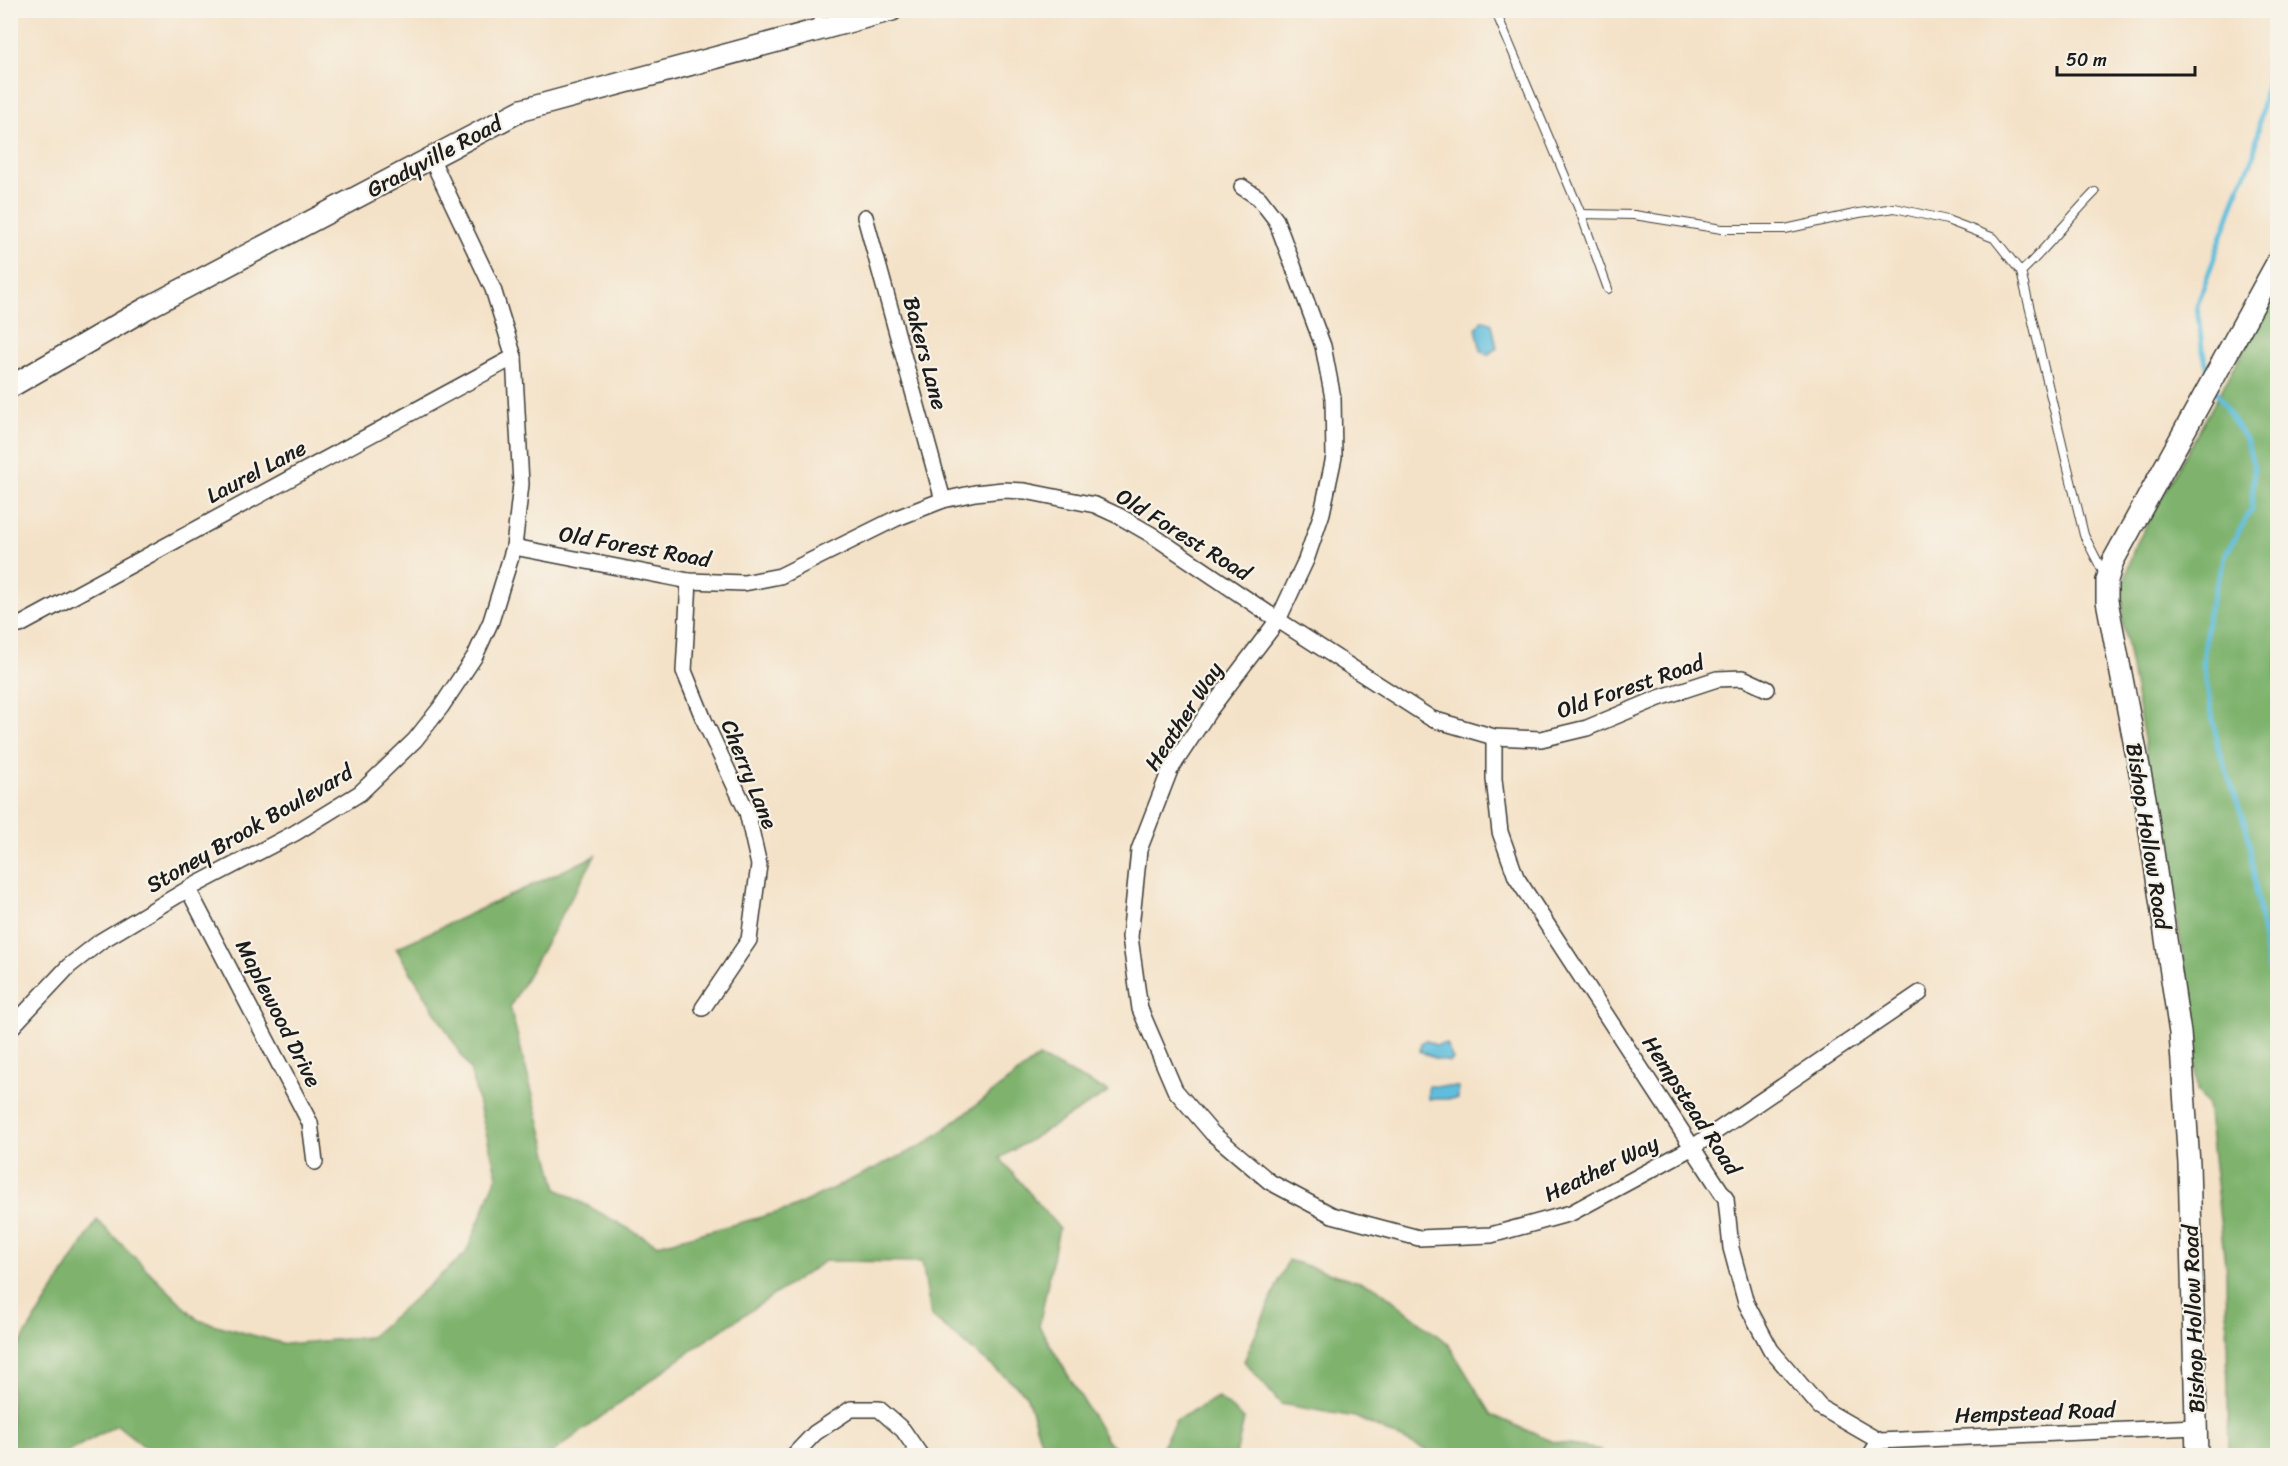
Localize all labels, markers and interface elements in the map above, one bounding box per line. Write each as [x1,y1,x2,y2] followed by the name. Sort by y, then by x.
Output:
[2057,39,2195,77] scale bar
[2066,44,2107,76] text: 50 m
[359,104,510,209] street label: Gradyville Road
[892,292,959,414] street label: Bakers Lane
[199,429,314,514] street label: Laurel Lane
[1108,477,1260,592] street label: Old Forest Road
[556,514,715,579] street label: Old Forest Road
[1551,643,1710,730] street label: Old Forest Road
[1133,653,1234,779] street label: Heather Way
[710,713,789,835] street label: Cherry Lane
[2115,740,2183,934] street label: Bishop Hollow Road
[138,752,361,904] street label: Stoney Brook Boulevard
[224,932,333,1095] street label: Maplewood Drive
[1631,1027,1753,1185] street label: Hempstead Road
[1537,1124,1666,1213] street label: Heather Way
[2171,1223,2216,1414] street label: Bishop Hollow Road
[1954,1390,2117,1435] street label: Hempstead Road

